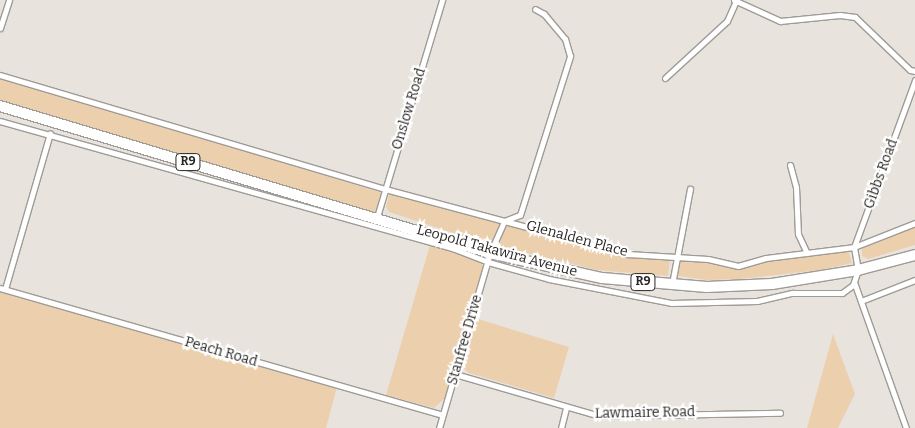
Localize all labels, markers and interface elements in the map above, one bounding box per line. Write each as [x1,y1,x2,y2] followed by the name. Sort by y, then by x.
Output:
[389,66,429,152] street label: Onslow Road
[861,137,901,211] street label: Gibbs Road
[174,152,202,172] road number: R9
[524,217,630,261] street label: Glenalden Place
[415,221,579,281] street label: Leopold Takawira Avenue
[629,272,657,292] road number: R9
[444,293,486,387] street label: Stanfree Drive
[183,334,259,370] street label: Peach Road
[595,404,695,422] street label: Lawmaire Road

